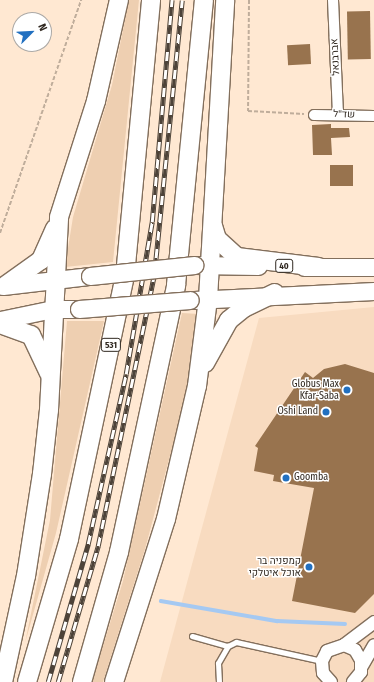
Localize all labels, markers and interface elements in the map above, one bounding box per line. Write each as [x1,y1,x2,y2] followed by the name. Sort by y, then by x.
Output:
[12,12,52,52] north arrow
[35,22,50,33] text: N
[329,38,343,76] street label: אברבנאל
[333,109,355,121] street label: שד"ל
[275,259,293,273] road number: 40
[100,338,122,352] road number: 531
[292,378,339,402] place label: Globus Max Kfar-Saba
[342,385,352,395] marker: Globus Max Kfar-Saba
[277,406,318,418] place label: Oshi Land
[321,407,331,417] marker: Oshi Land
[294,472,328,484] place label: Goomba
[281,473,291,483] marker: Goomba
[249,555,301,578] place label: קמפניה בר אוכל איטלקי
[304,562,314,572] marker: קמפניה בר אוכל איטלקי

